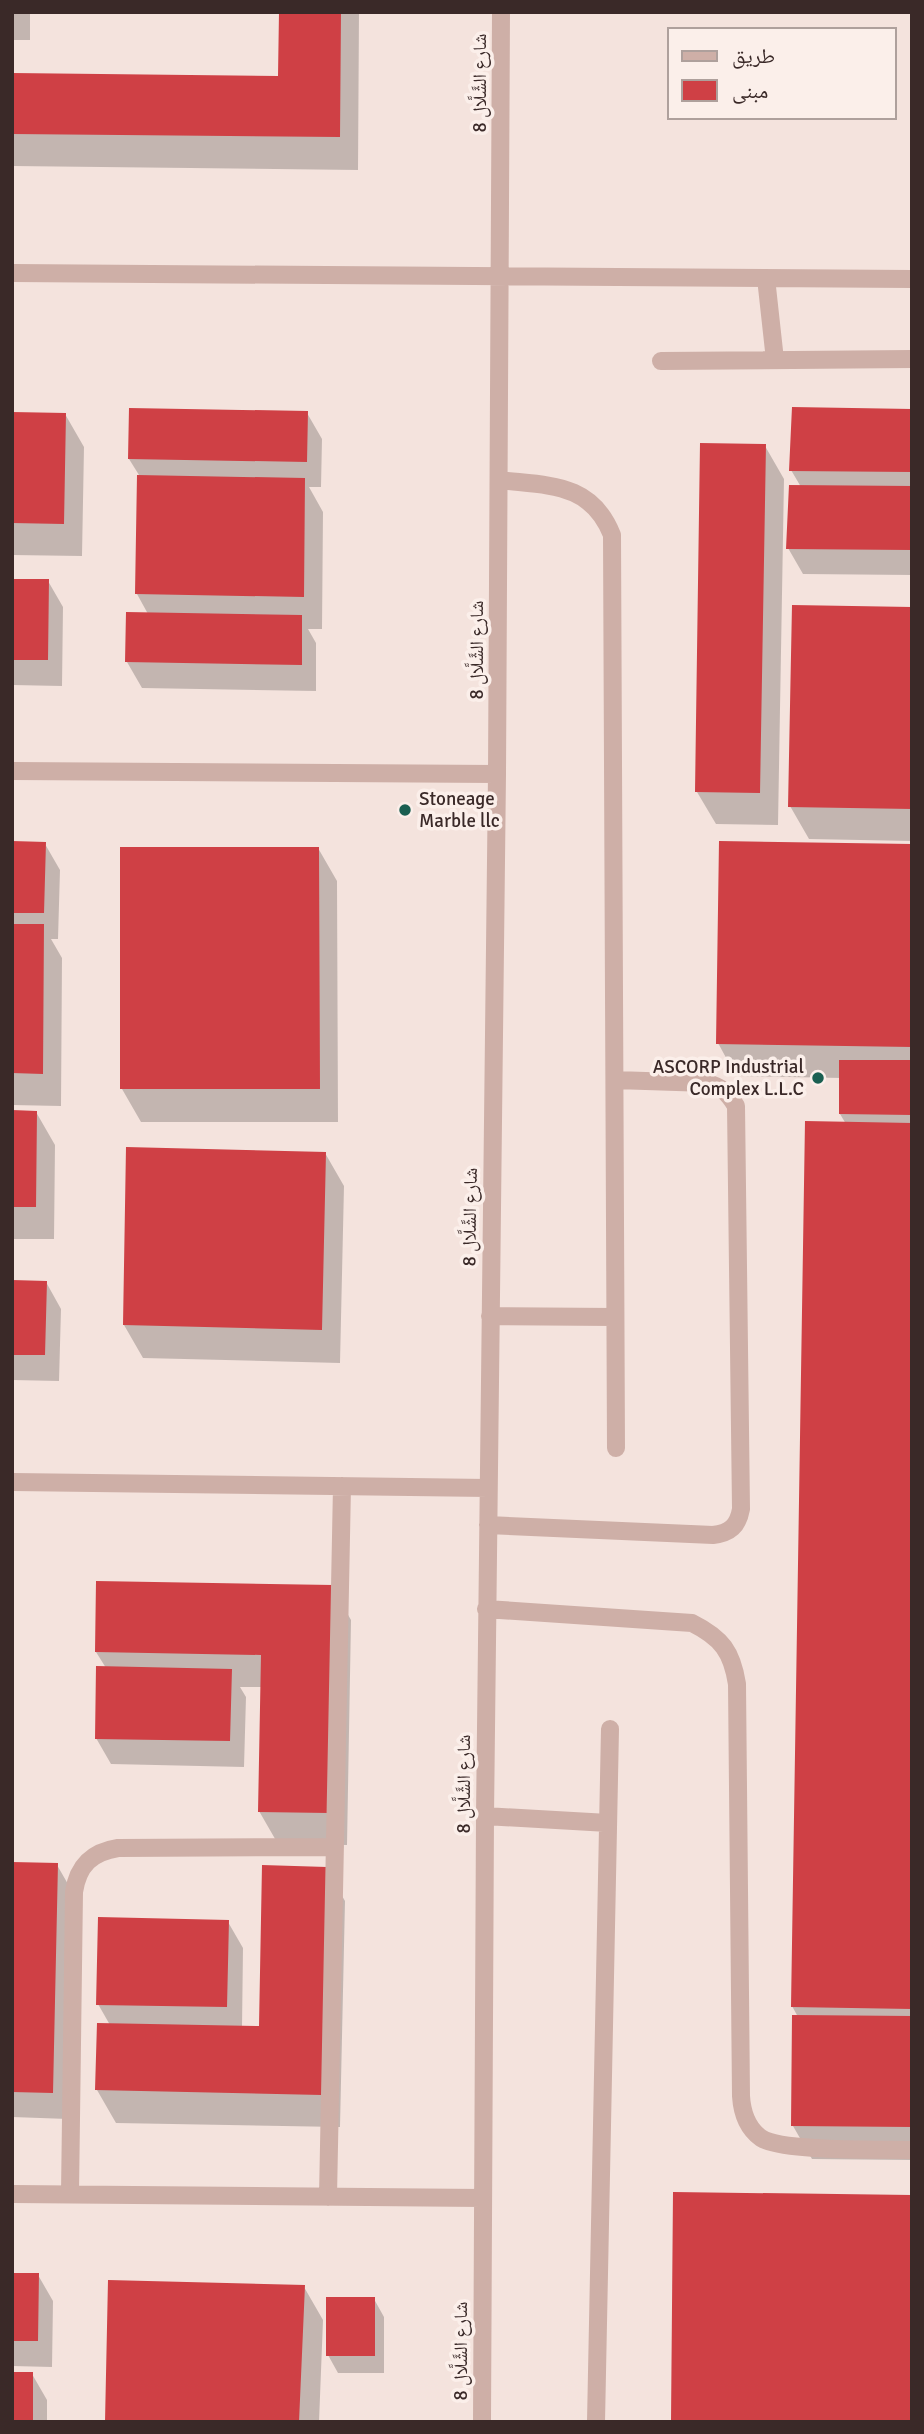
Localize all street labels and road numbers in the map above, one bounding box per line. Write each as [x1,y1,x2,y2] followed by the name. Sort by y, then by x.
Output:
[467,34,492,132] street label: شارع الشَّلَّال 8
[464,601,489,699] street label: شارع الشَّلَّال 8
[456,1167,483,1267] street label: شارع الشَّلَّال 8
[451,1735,476,1833] street label: شارع الشَّلَّال 8
[448,2302,473,2400] street label: شارع الشَّلَّال 8

